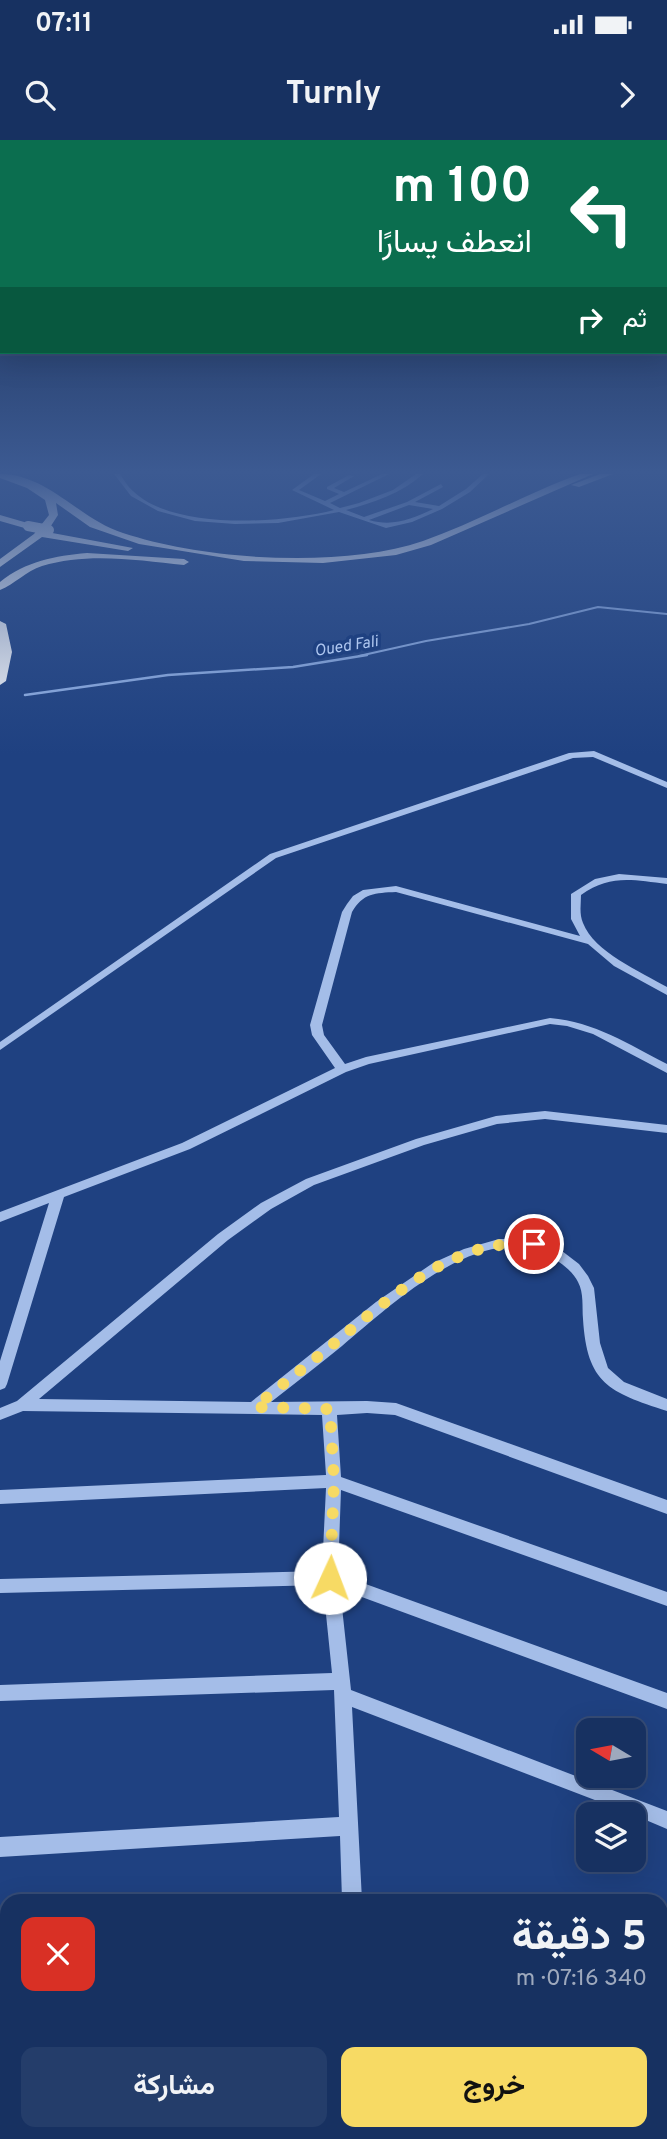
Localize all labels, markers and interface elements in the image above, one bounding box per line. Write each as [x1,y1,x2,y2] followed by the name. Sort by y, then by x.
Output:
[35,8,93,41] text: 07:11
[286,75,381,115] text: Turnly
[21,76,59,114] icon: search
[608,76,646,114] icon: forward
[393,158,532,220] text: 100 m
[556,168,647,259] icon: left
[377,224,532,264] text: انعطف يسارًا
[571,301,609,339] icon: right
[623,304,647,337] text: ثم
[313,632,381,662] water label: Oued Fali
[504,1214,564,1274] pin
[515,1225,553,1263] icon: arrive
[293,1541,367,1615] position arrow
[576,1718,646,1788] north arrow
[576,1718,646,1872] map controls
[576,1802,646,1872] button: layers
[512,1912,647,1965] text: 5 دقيقة
[21,1917,95,1991] button: close
[516,1965,647,1994] text: 340 m · 07:16
[21,2047,327,2127] button: مشاركة
[341,2047,647,2127] button: خروج

